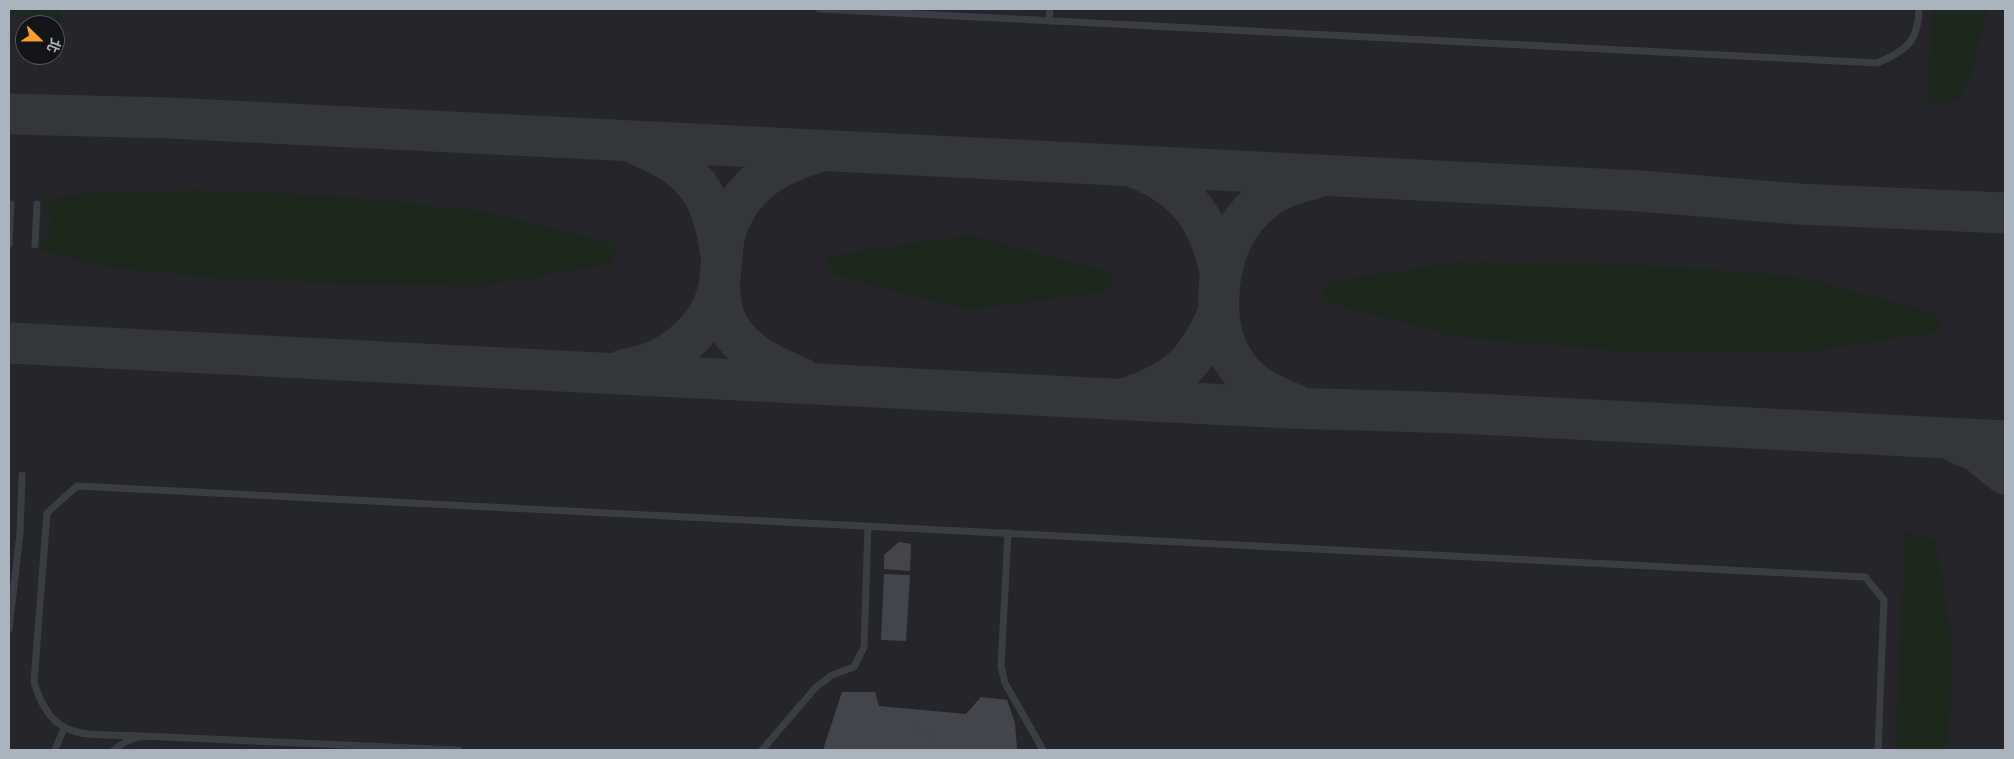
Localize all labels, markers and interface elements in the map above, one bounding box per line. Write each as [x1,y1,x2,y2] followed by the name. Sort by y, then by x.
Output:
[15,15,65,65] north arrow
[43,36,64,55] text: 北

